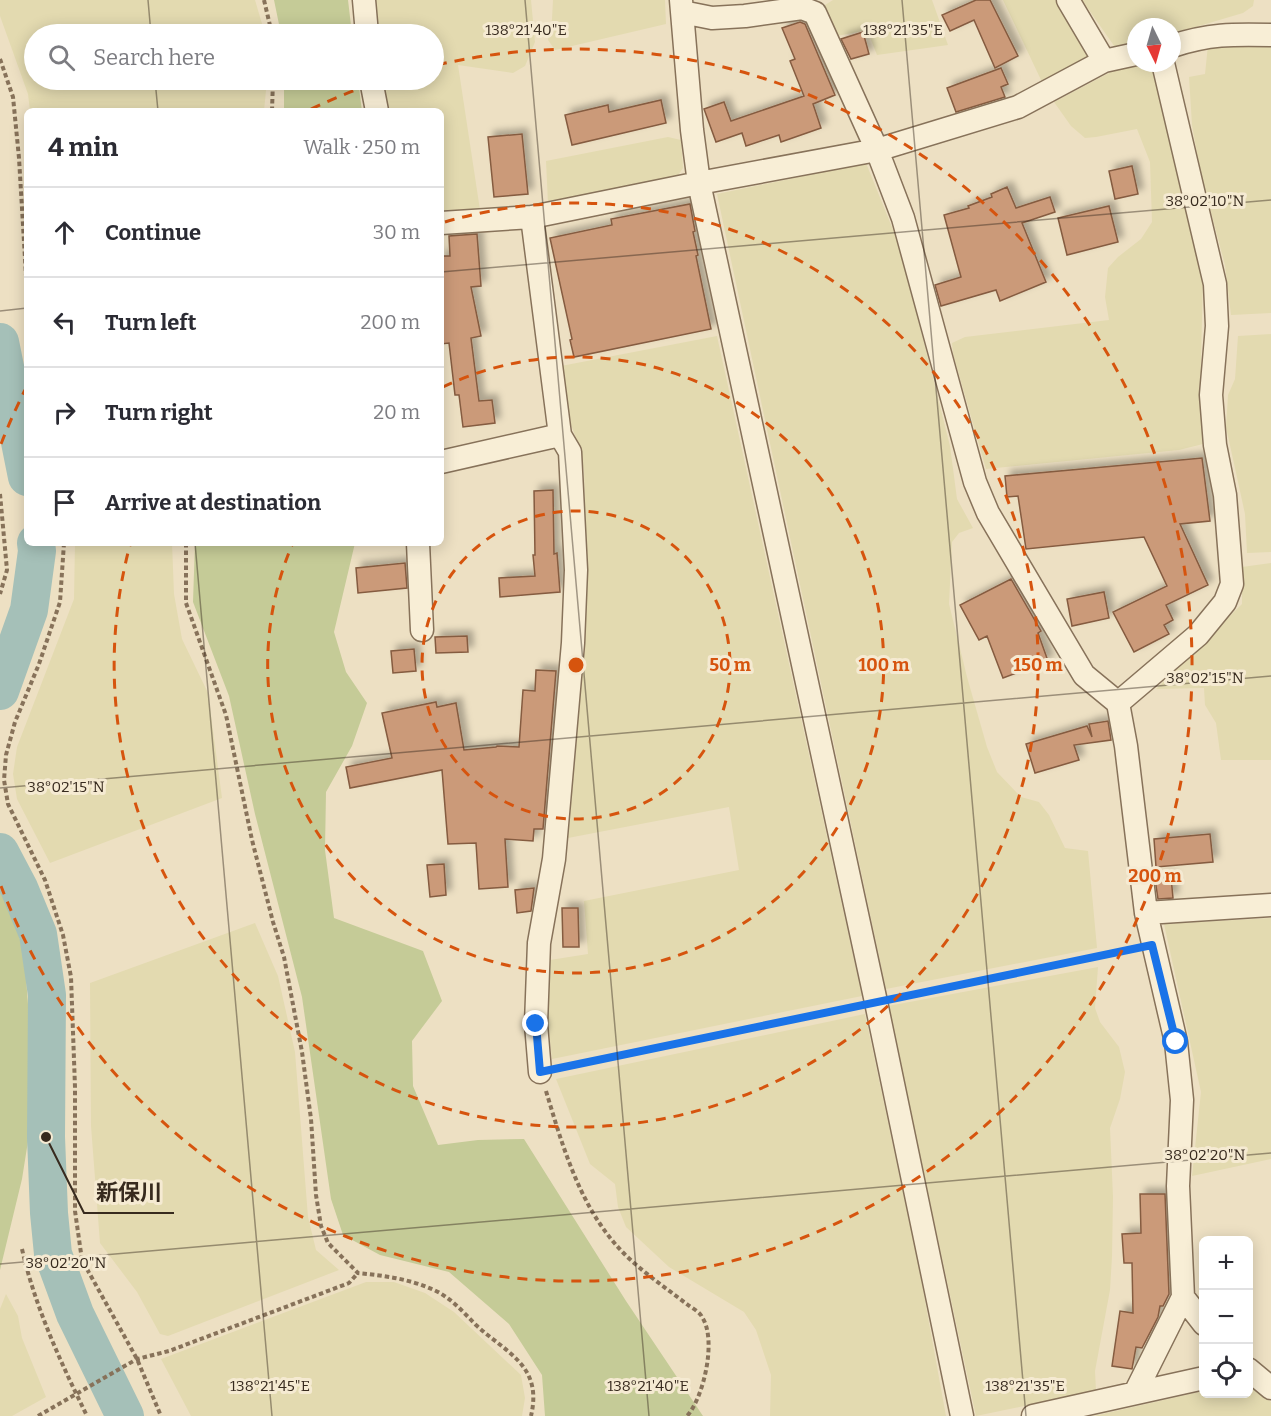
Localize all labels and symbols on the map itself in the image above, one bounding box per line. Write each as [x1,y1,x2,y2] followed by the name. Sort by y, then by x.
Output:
[1127,18,1181,72] north arrow
[485,21,567,39] text: 138°21'40"E
[863,21,943,39] text: 138°21'35"E
[1166,192,1245,210] text: 38°02'10"N
[709,654,751,676] text: 50 m
[858,654,910,676] text: 100 m
[1013,654,1063,676] text: 150 m
[566,655,586,675] centre of rings
[1166,669,1244,687] text: 38°02'15"N
[27,778,105,796] text: 38°02'15"N
[1128,865,1182,887] text: 200 m
[522,1010,548,1036] route end
[1162,1028,1188,1054] route start
[1165,1146,1246,1164] text: 38°02'20"N
[84,1173,174,1213] callout: 新保川
[96,1179,162,1206] text: 新保川
[26,1254,107,1272] text: 38°02'20"N
[230,1377,310,1395] text: 138°21'45"E
[607,1377,689,1395] text: 138°21'40"E
[985,1377,1065,1395] text: 138°21'35"E

